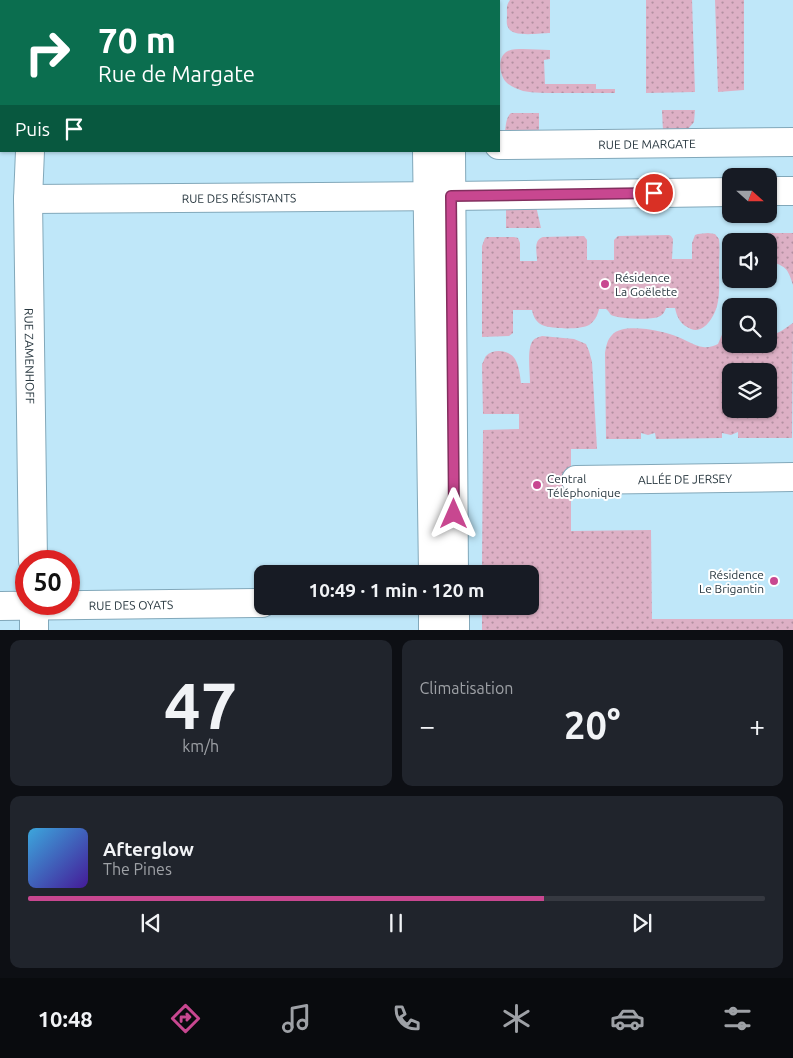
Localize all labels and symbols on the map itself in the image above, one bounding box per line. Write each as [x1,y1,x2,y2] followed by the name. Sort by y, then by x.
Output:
[598,136,696,150] street label: RUE DE MARGATE
[722,168,778,222] north arrow
[633,172,675,214] pin
[182,191,296,204] street label: RUE DES RÉSISTANTS
[615,271,677,298] place label: Résidence La Goëlette
[599,278,611,290] marker: Résidence La Goëlette
[23,308,37,404] street label: RUE ZAMENHOFF
[638,471,732,486] street label: ALLÉE DE JERSEY
[547,472,621,499] place label: Central Téléphonique
[531,479,543,491] marker: Central Téléphonique
[427,487,479,539] position arrow
[15,550,80,615] speed limit sign: 50
[699,568,764,595] place label: Résidence Le Brigantin
[768,575,780,587] marker: Résidence Le Brigantin
[89,598,173,611] street label: RUE DES OYATS

